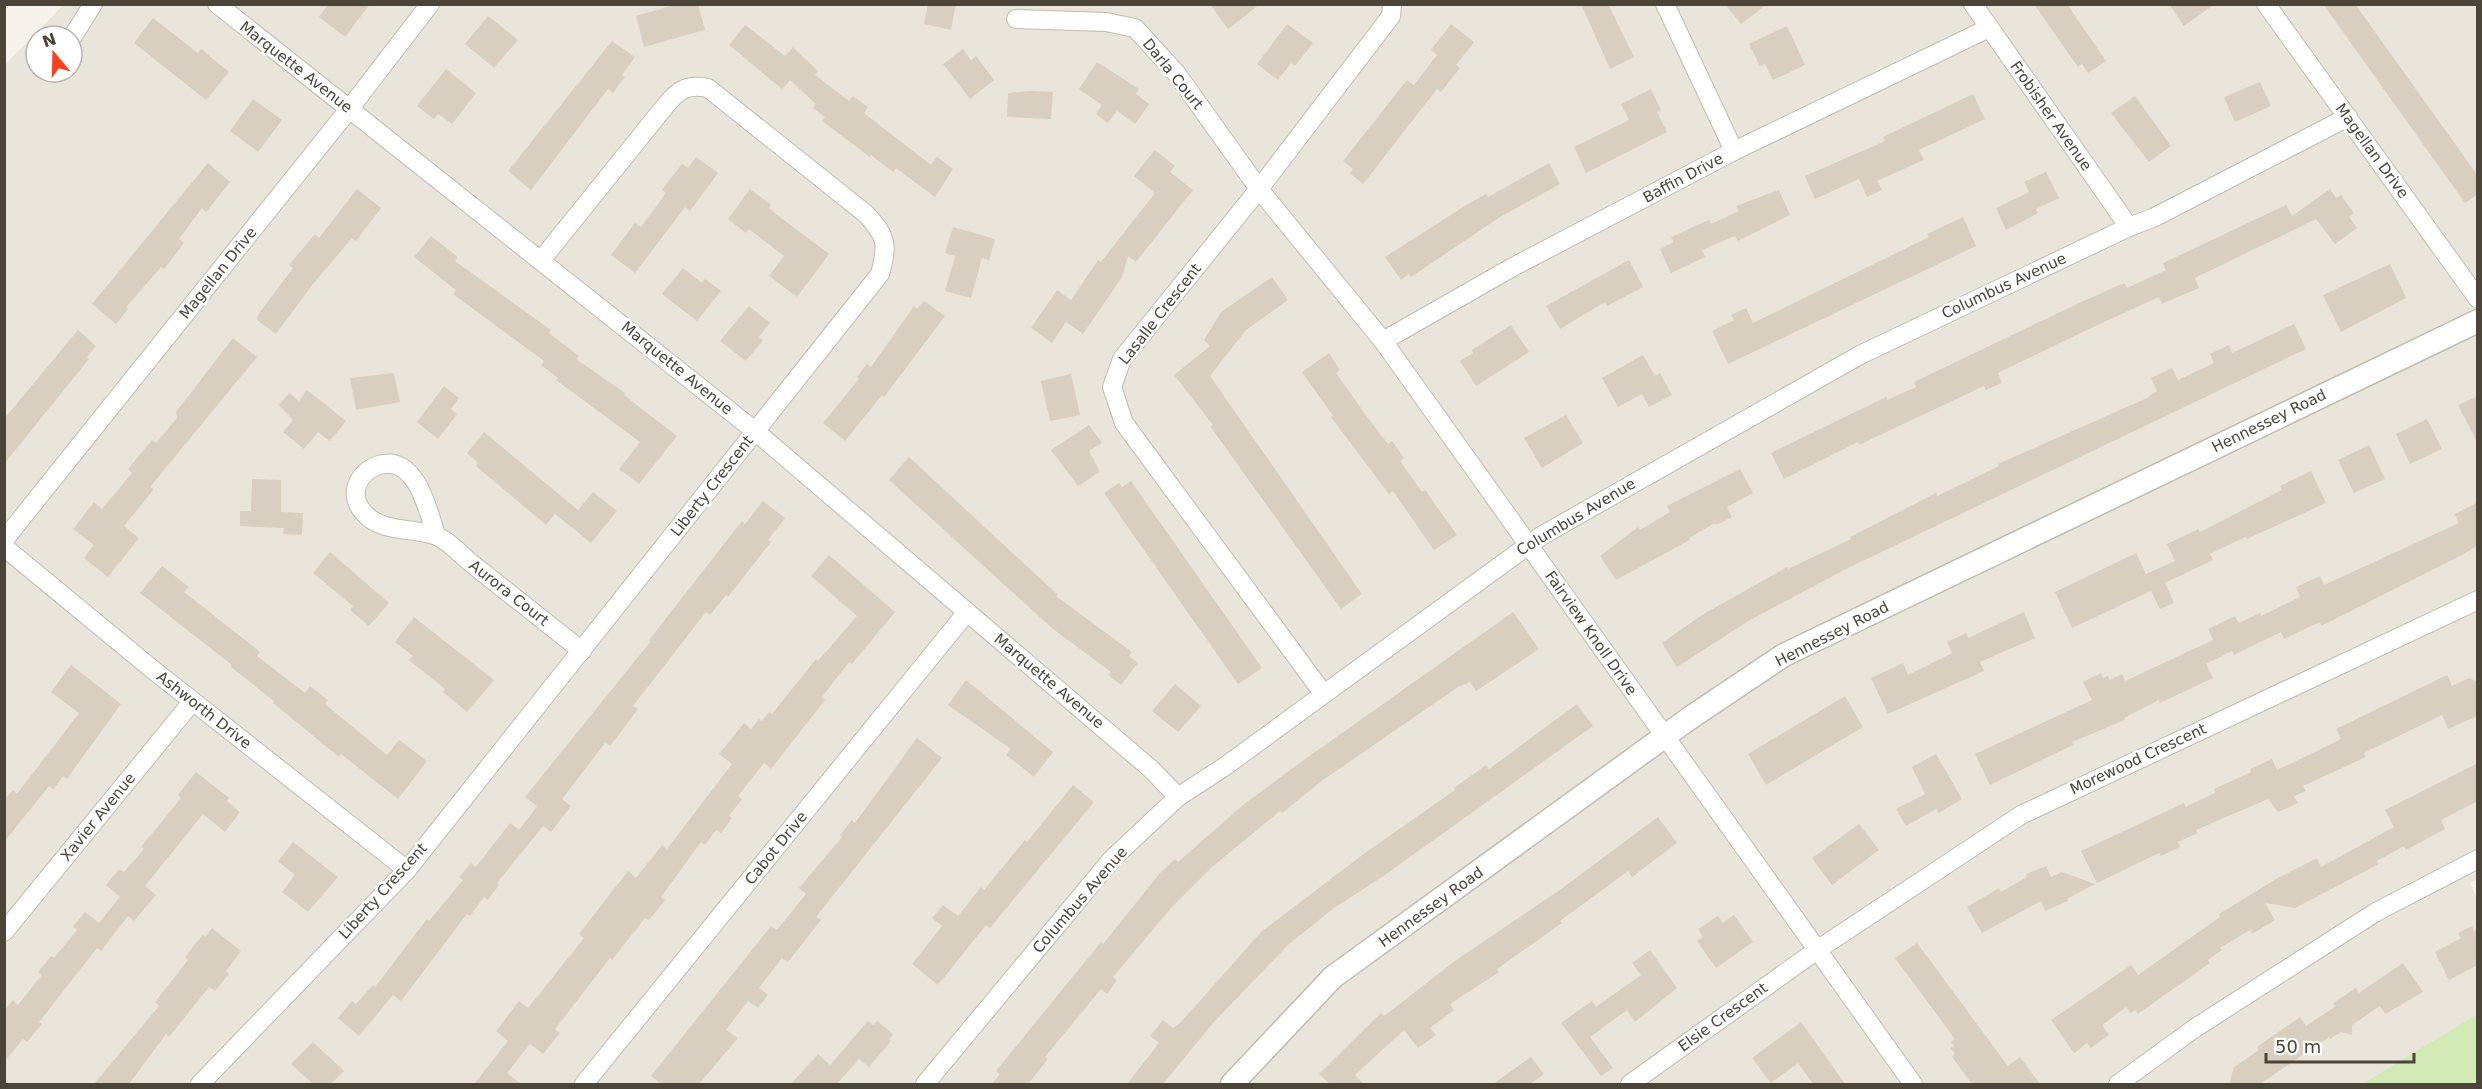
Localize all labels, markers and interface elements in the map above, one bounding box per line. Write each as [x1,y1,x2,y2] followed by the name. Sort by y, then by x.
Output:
[236,17,356,117] street label: Marquette Avenue
[24,24,84,84] north arrow
[40,29,59,51] text: N
[1139,35,1207,113] street label: Darla Court
[2006,58,2096,174] street label: Frobisher Avenue
[2332,100,2412,202] street label: Magellan Drive
[1640,149,1726,207] street label: Baffin Drive
[176,224,260,322] street label: Magellan Drive
[1939,249,2069,323] street label: Columbus Avenue
[1115,260,1205,368] street label: Lasalle Crescent
[618,318,736,418] street label: Marquette Avenue
[2209,386,2329,456] street label: Hennessey Road
[667,432,757,540] street label: Liberty Crescent
[1513,474,1639,560] street label: Columbus Avenue
[466,556,553,630] street label: Aurora Court
[1541,567,1641,699] street label: Fairview Knoll Drive
[1772,598,1892,670] street label: Hennessey Road
[990,630,1108,732] street label: Marquette Avenue
[153,667,255,753] street label: Ashworth Drive
[2067,719,2209,798] street label: Morewood Crescent
[57,769,139,865] street label: Xavier Avenue
[741,808,811,888] street label: Cabot Drive
[335,839,431,943] street label: Liberty Crescent
[1029,843,1131,957] street label: Columbus Avenue
[1375,863,1487,951] street label: Hennessey Road
[1675,979,1771,1055] street label: Elsie Crescent
[2266,1026,2414,1064] scale bar
[2275,1036,2321,1057] text: 50 m

